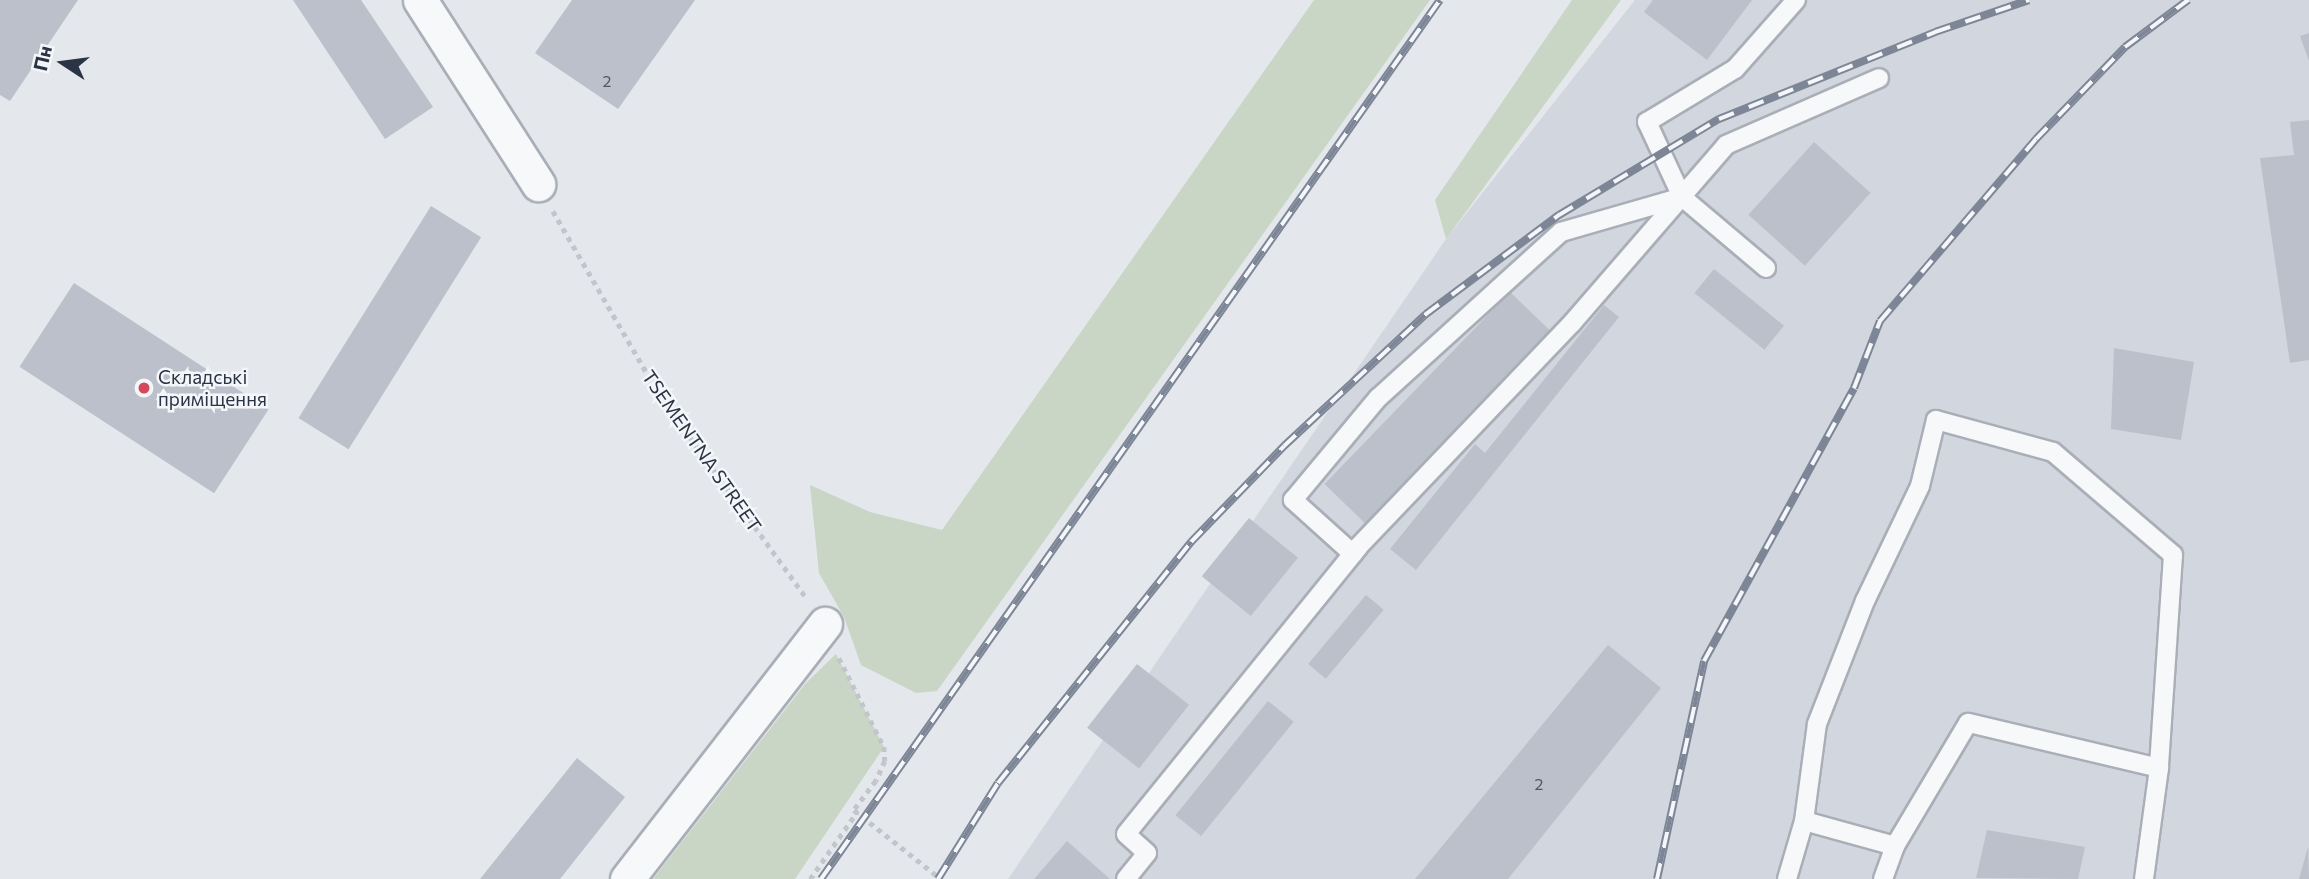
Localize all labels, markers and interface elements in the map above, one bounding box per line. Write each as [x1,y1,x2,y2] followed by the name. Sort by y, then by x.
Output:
[28,28,98,98] north arrow
[28,43,56,73] text: Пн
[603,71,611,91] house number: 2
[158,366,267,410] place label: Складські приміщення
[638,366,766,536] street label: TSEMENTNA STREET
[136,380,152,396] marker: Складські приміщення
[1535,774,1543,794] house number: 2

